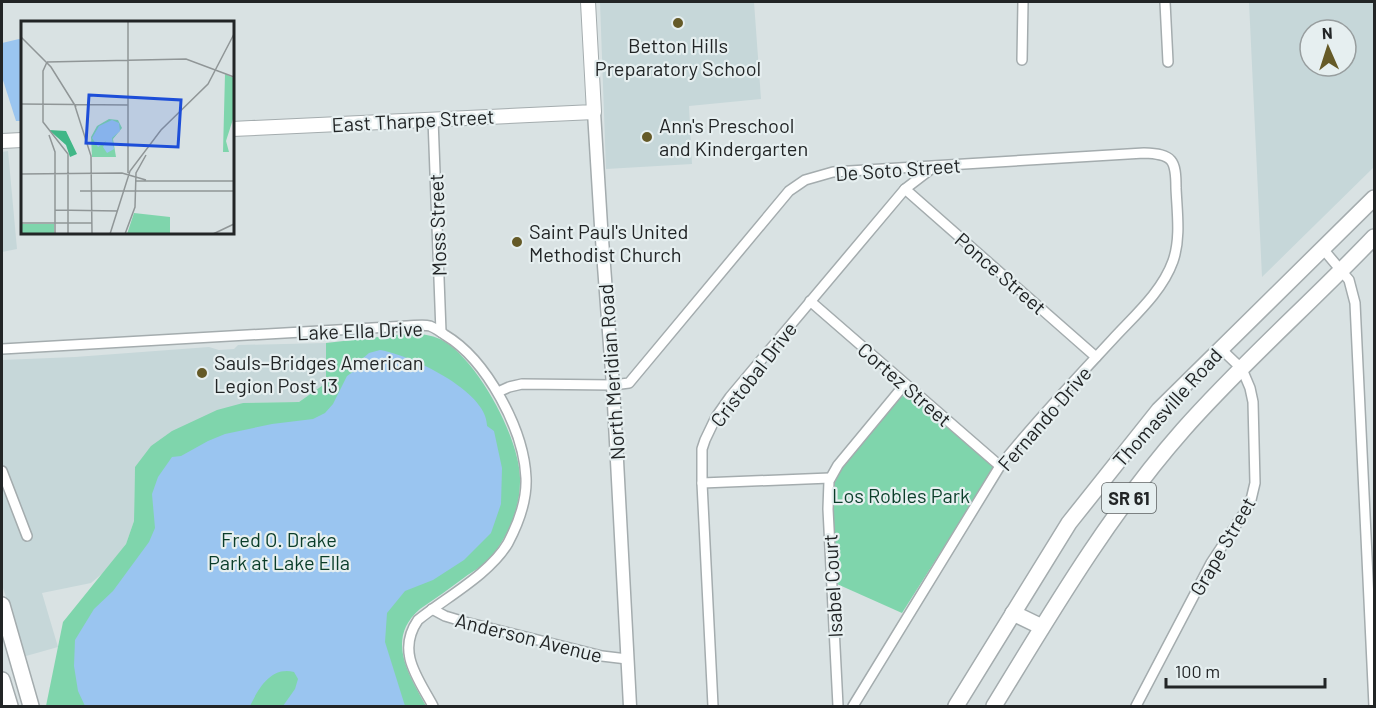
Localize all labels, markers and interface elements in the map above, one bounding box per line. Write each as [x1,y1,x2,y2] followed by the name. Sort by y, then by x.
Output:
[671,16,685,30] marker: Betton Hills Preparatory School
[1298,18,1358,78] north arrow
[21,21,234,234] inset map
[1321,23,1333,42] text: N
[595,33,761,80] place label: Betton Hills Preparatory School
[331,104,495,136] street label: East Tharpe Street
[659,113,808,160] place label: Ann's Preschool and Kindergarten
[640,130,654,144] marker: Ann's Preschool and Kindergarten
[834,153,962,185] street label: De Soto Street
[423,173,451,277] street label: Moss Street
[529,219,688,266] place label: Saint Paul's United Methodist Church
[951,227,1051,319] street label: Ponce Street
[510,235,524,249] marker: Saint Paul's United Methodist Church
[593,283,629,461] street label: North Meridian Road
[297,316,423,344] street label: Lake Ella Drive
[705,317,801,431] street label: Cristobal Drive
[853,337,957,431] street label: Cortez Street
[1107,343,1227,471] street label: Thomasville Road
[214,350,423,397] place label: Sauls–Bridges American Legion Post 13
[992,361,1096,475] street label: Fernando Drive
[195,366,209,380] marker: Sauls–Bridges American Legion Post 13
[832,483,970,507] park label: Los Robles Park
[1102,483,1156,513] road number: SR 61
[1184,492,1260,600] street label: Grape Street
[208,527,350,574] park label: Fred O. Drake Park at Lake Ella
[817,534,847,638] street label: Isabel Court
[453,607,605,667] street label: Anderson Avenue
[1166,651,1325,689] scale bar
[1175,660,1220,682] text: 100 m

